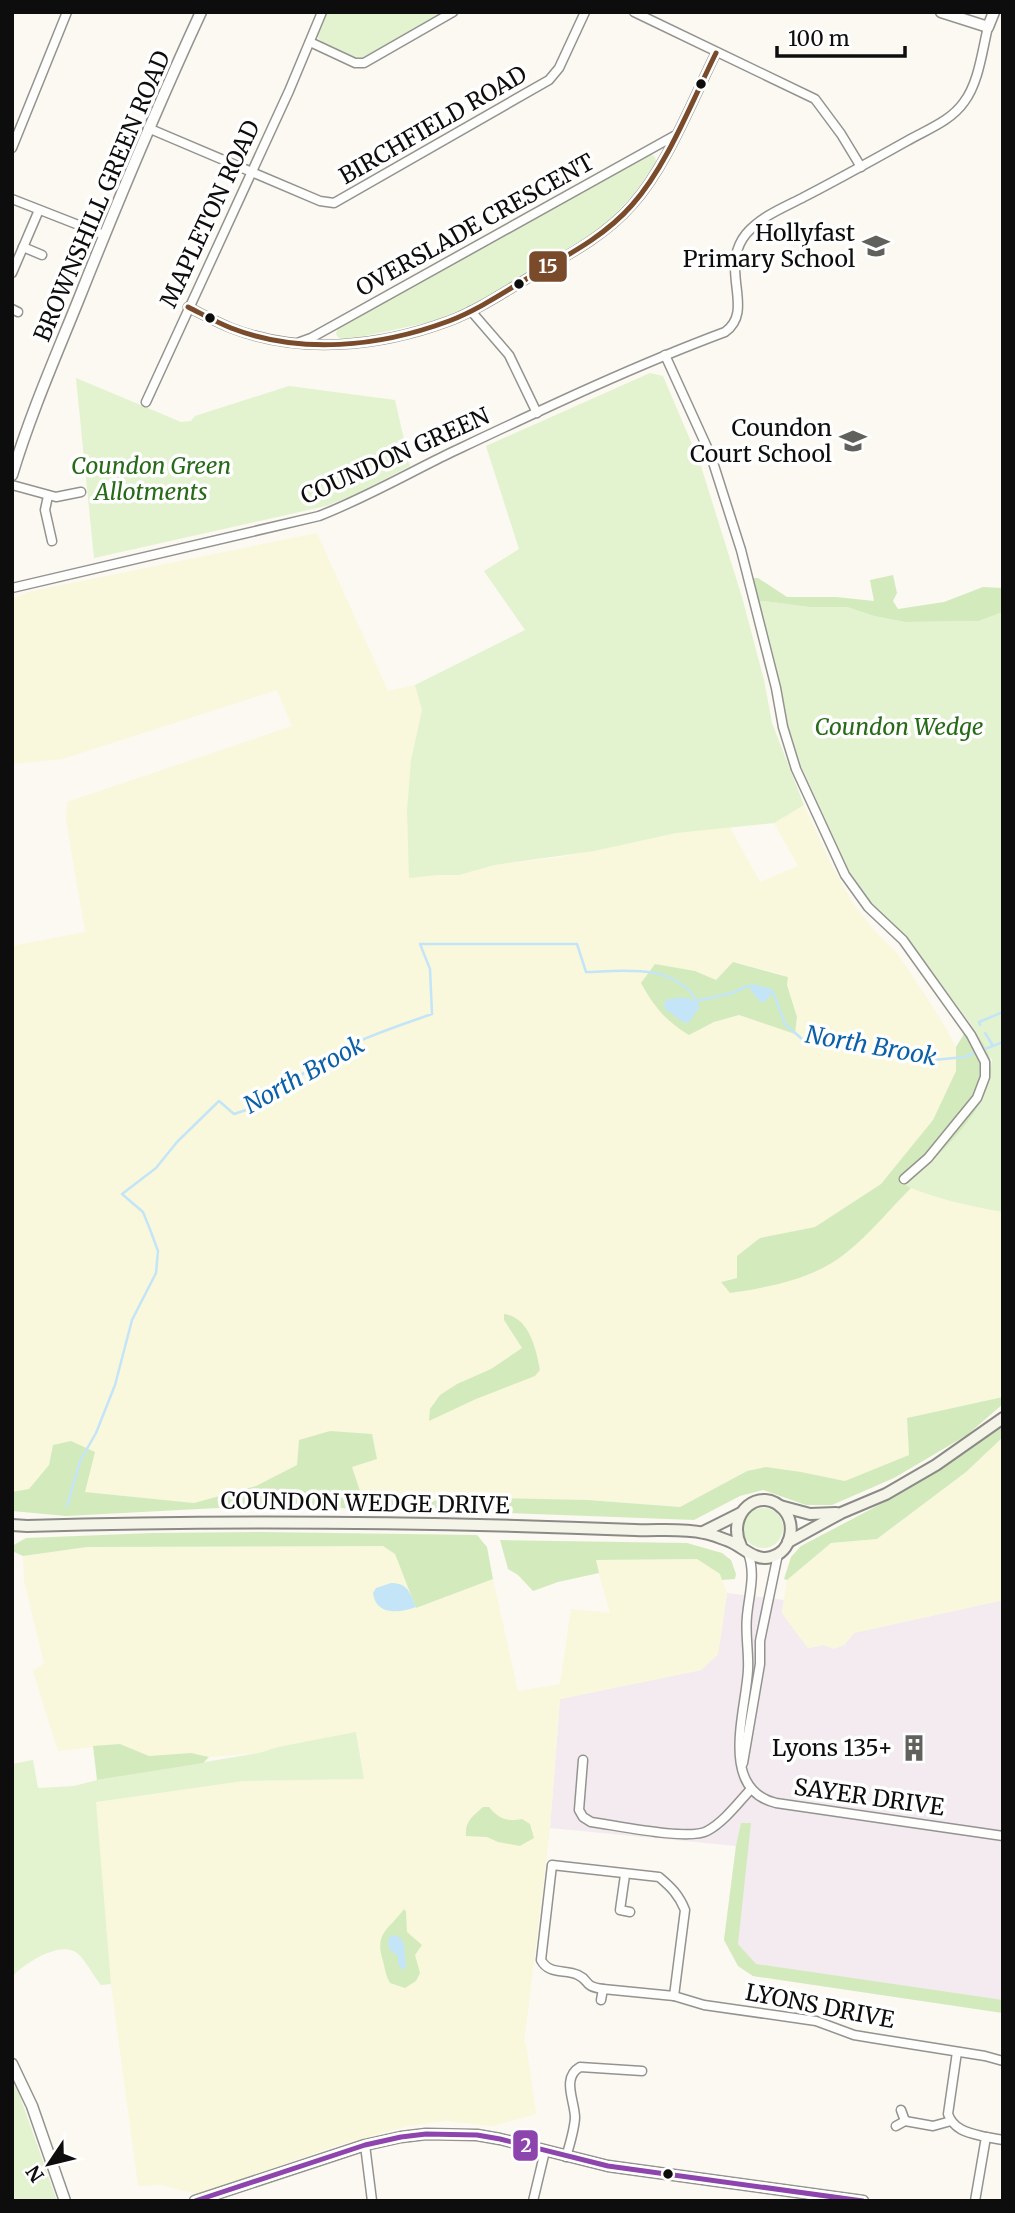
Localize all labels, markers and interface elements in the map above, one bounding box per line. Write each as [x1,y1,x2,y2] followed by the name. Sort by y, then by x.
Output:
[777,14,905,58] scale bar
[788,25,850,52] text: 100 m
[27,46,176,345] street label: BROWNSHILL GREEN ROAD
[334,59,532,190] street label: BIRCHFIELD ROAD
[694,77,708,91] unlabelled marker
[153,115,266,312] street label: MAPLETON ROAD
[351,147,599,302] street label: OVERSLADE CRESCENT
[683,218,855,273] place label: Hollyfast Primary School
[861,231,891,261] school or university icon: Hollyfast Primary School
[528,250,568,283] line badge: 15
[538,254,558,278] text: 15
[512,277,526,291] unlabelled marker
[203,311,217,325] unlabelled marker
[296,401,494,510] street label: COUNDON GREEN
[690,413,832,468] place label: Coundon Court School
[838,426,868,456] school or university icon: Coundon Court School
[71,451,231,506] park label: Coundon Green Allotments
[814,712,984,741] park label: Coundon Wedge
[803,1019,939,1072] water label: North Brook
[238,1029,369,1120] water label: North Brook
[220,1485,510,1520] street label: COUNDON WEDGE DRIVE
[772,1733,893,1762] place label: Lyons 135+
[899,1733,929,1763] building icon: Lyons 135+
[792,1772,946,1821] street label: SAYER DRIVE
[743,1977,897,2034] street label: LYONS DRIVE
[14,2129,84,2199] north arrow
[512,2129,539,2162] line badge: 2
[520,2133,532,2157] text: 2
[21,2161,49,2187] text: N
[661,2167,675,2181] unlabelled marker

